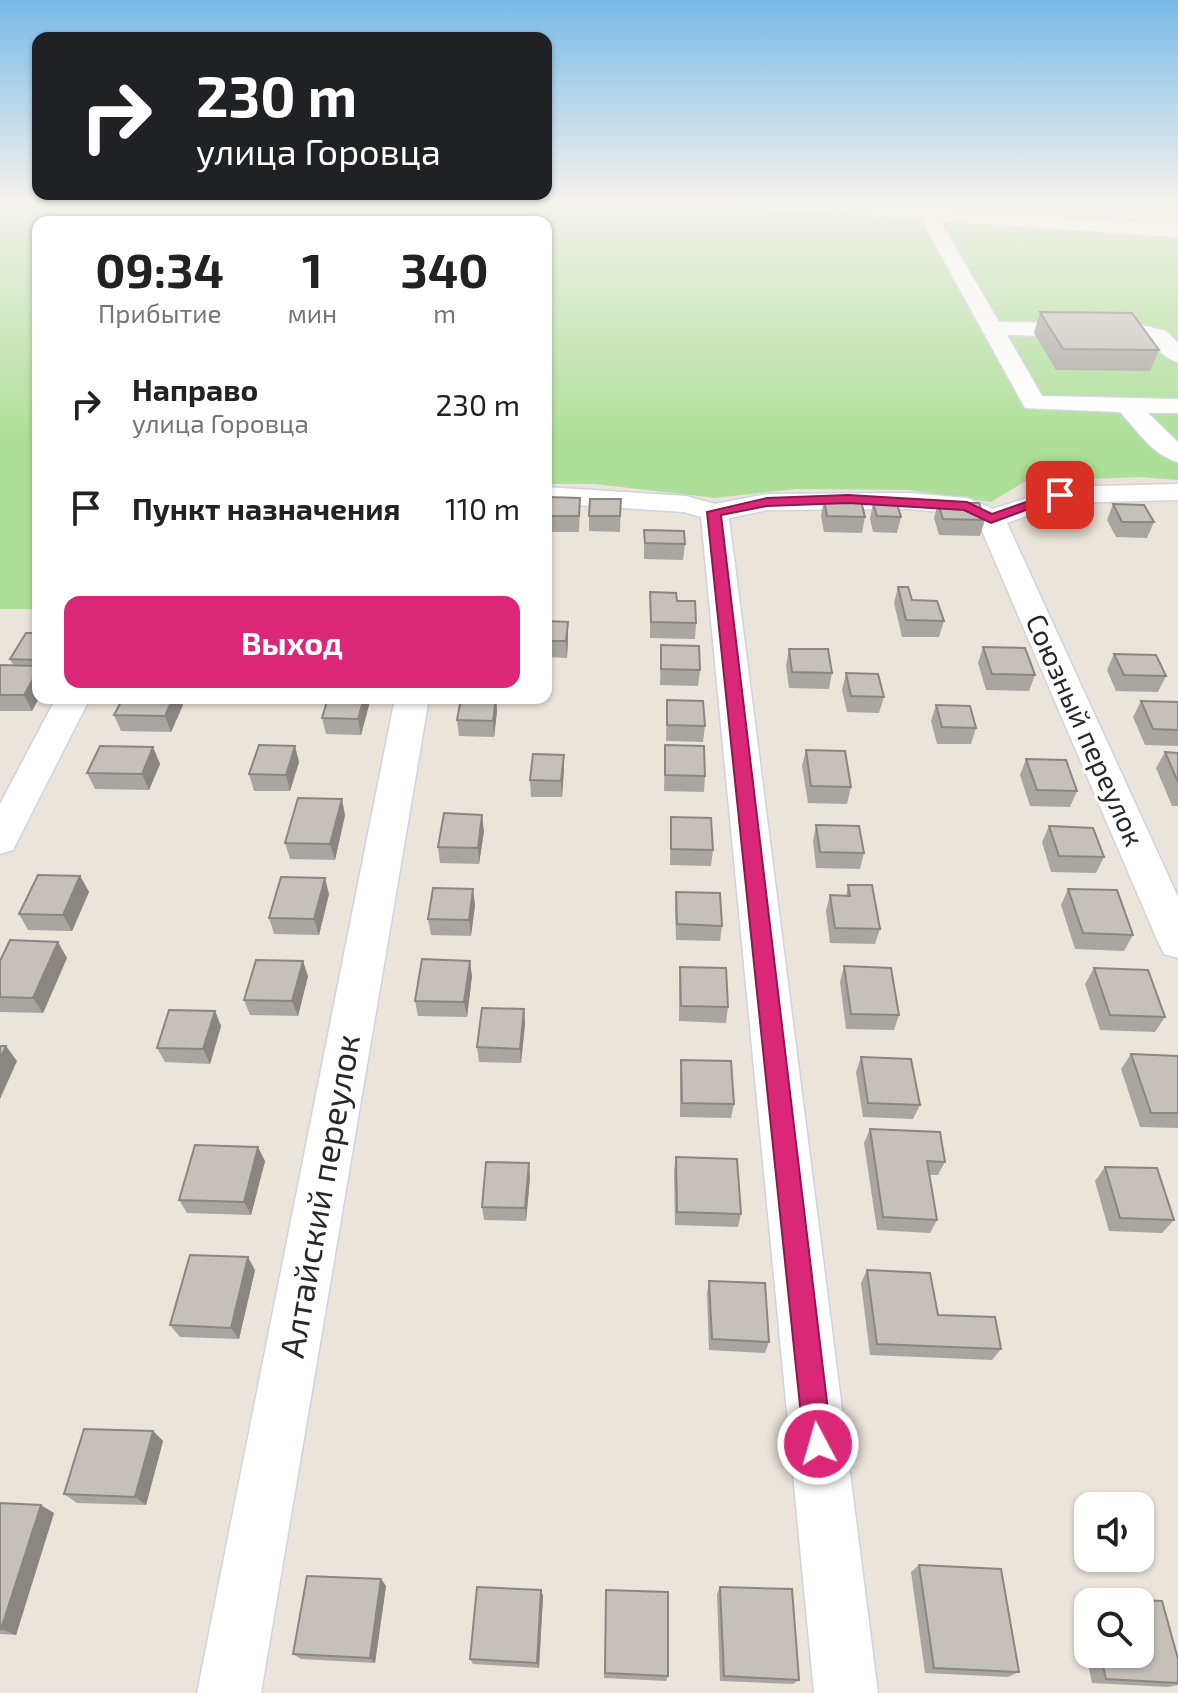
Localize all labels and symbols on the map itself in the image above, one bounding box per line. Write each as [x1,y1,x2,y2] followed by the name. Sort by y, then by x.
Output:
[1026,461,1094,529] pin
[1019,608,1152,851] street label: Союзный переулок
[270,1031,368,1361] street label: Алтайский переулок
[776,1402,860,1486] position arrow

